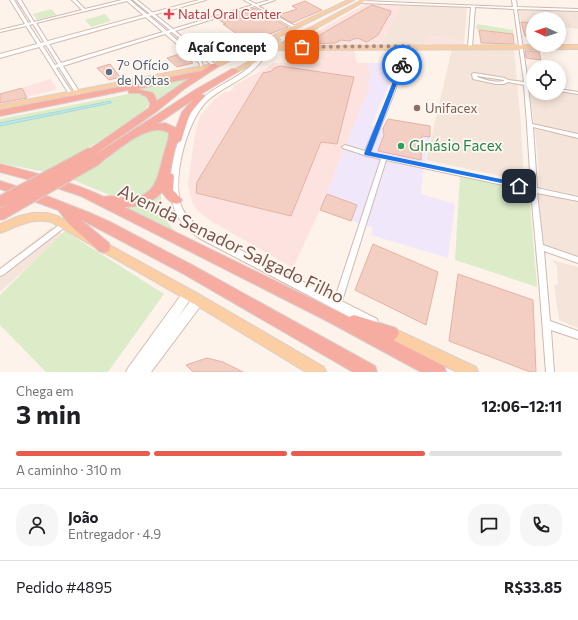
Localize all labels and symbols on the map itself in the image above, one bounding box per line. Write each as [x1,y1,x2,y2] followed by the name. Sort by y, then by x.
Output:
[178,6,281,22] place label: Natal Oral Center
[163,8,175,20] marker: Natal Oral Center
[526,12,566,52] north arrow
[285,30,319,64] pin
[176,33,278,61] callout: Açaí Concept
[382,45,422,85] courier
[117,57,169,88] place label: 7º Ofício de Notas
[104,67,114,77] marker: 7º Ofício de Notas
[425,100,477,116] place label: Unifacex
[412,103,422,113] marker: Unifacex
[409,136,503,154] place label: GInásio Facex
[396,141,406,151] marker: GInásio Facex
[502,169,536,203] pin
[115,179,348,307] street label: Avenida Senador Salgado Filho

